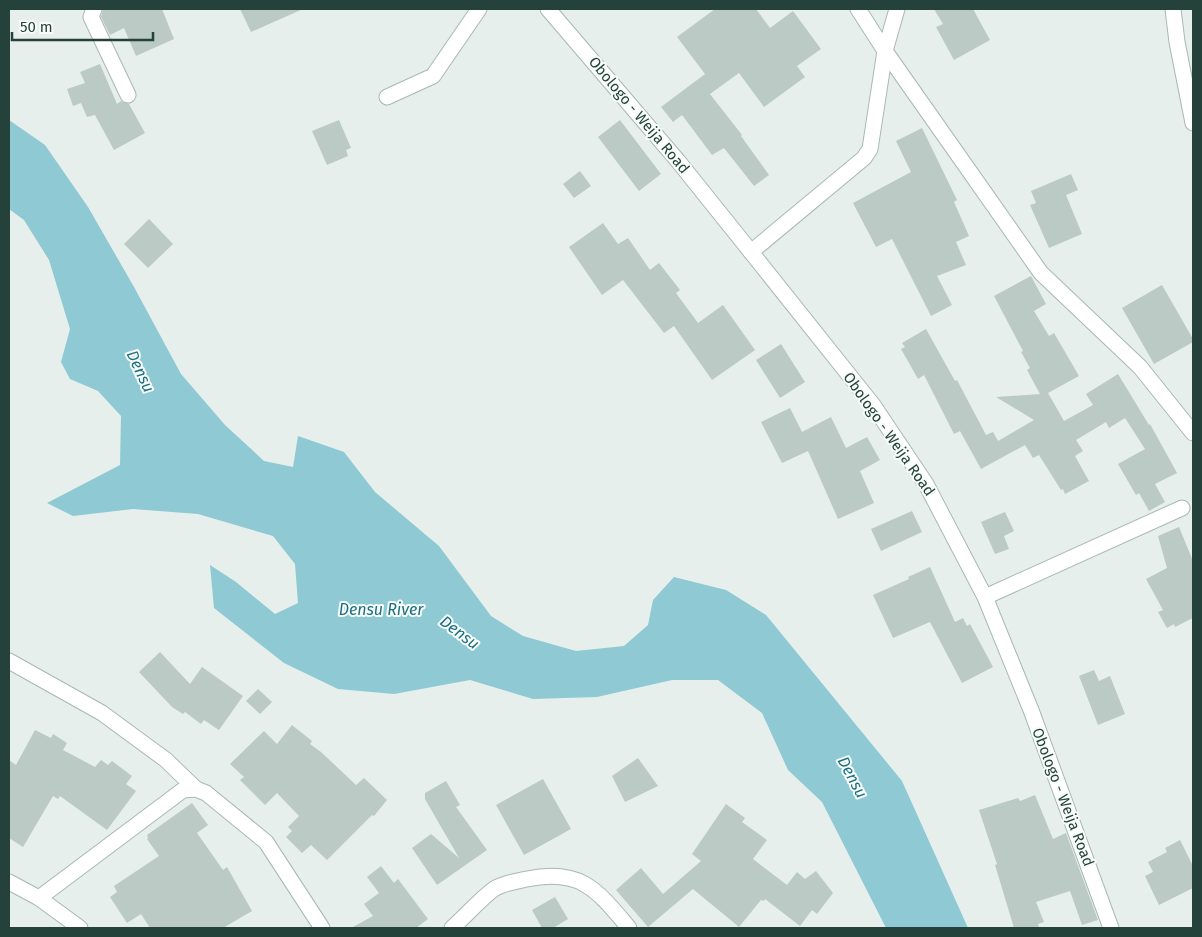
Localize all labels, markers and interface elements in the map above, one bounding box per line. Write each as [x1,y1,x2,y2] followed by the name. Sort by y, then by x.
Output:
[12,10,154,42] scale bar
[20,18,53,36] text: 50 m
[585,53,693,177] street label: Obologo - Weija Road
[123,347,159,395] water label: Densu
[839,369,939,499] street label: Obologo - Weija Road
[339,600,424,619] water label: Densu River
[436,611,483,653] water label: Densu
[1028,725,1098,869] street label: Obologo - Weija Road
[834,753,871,801] water label: Densu

